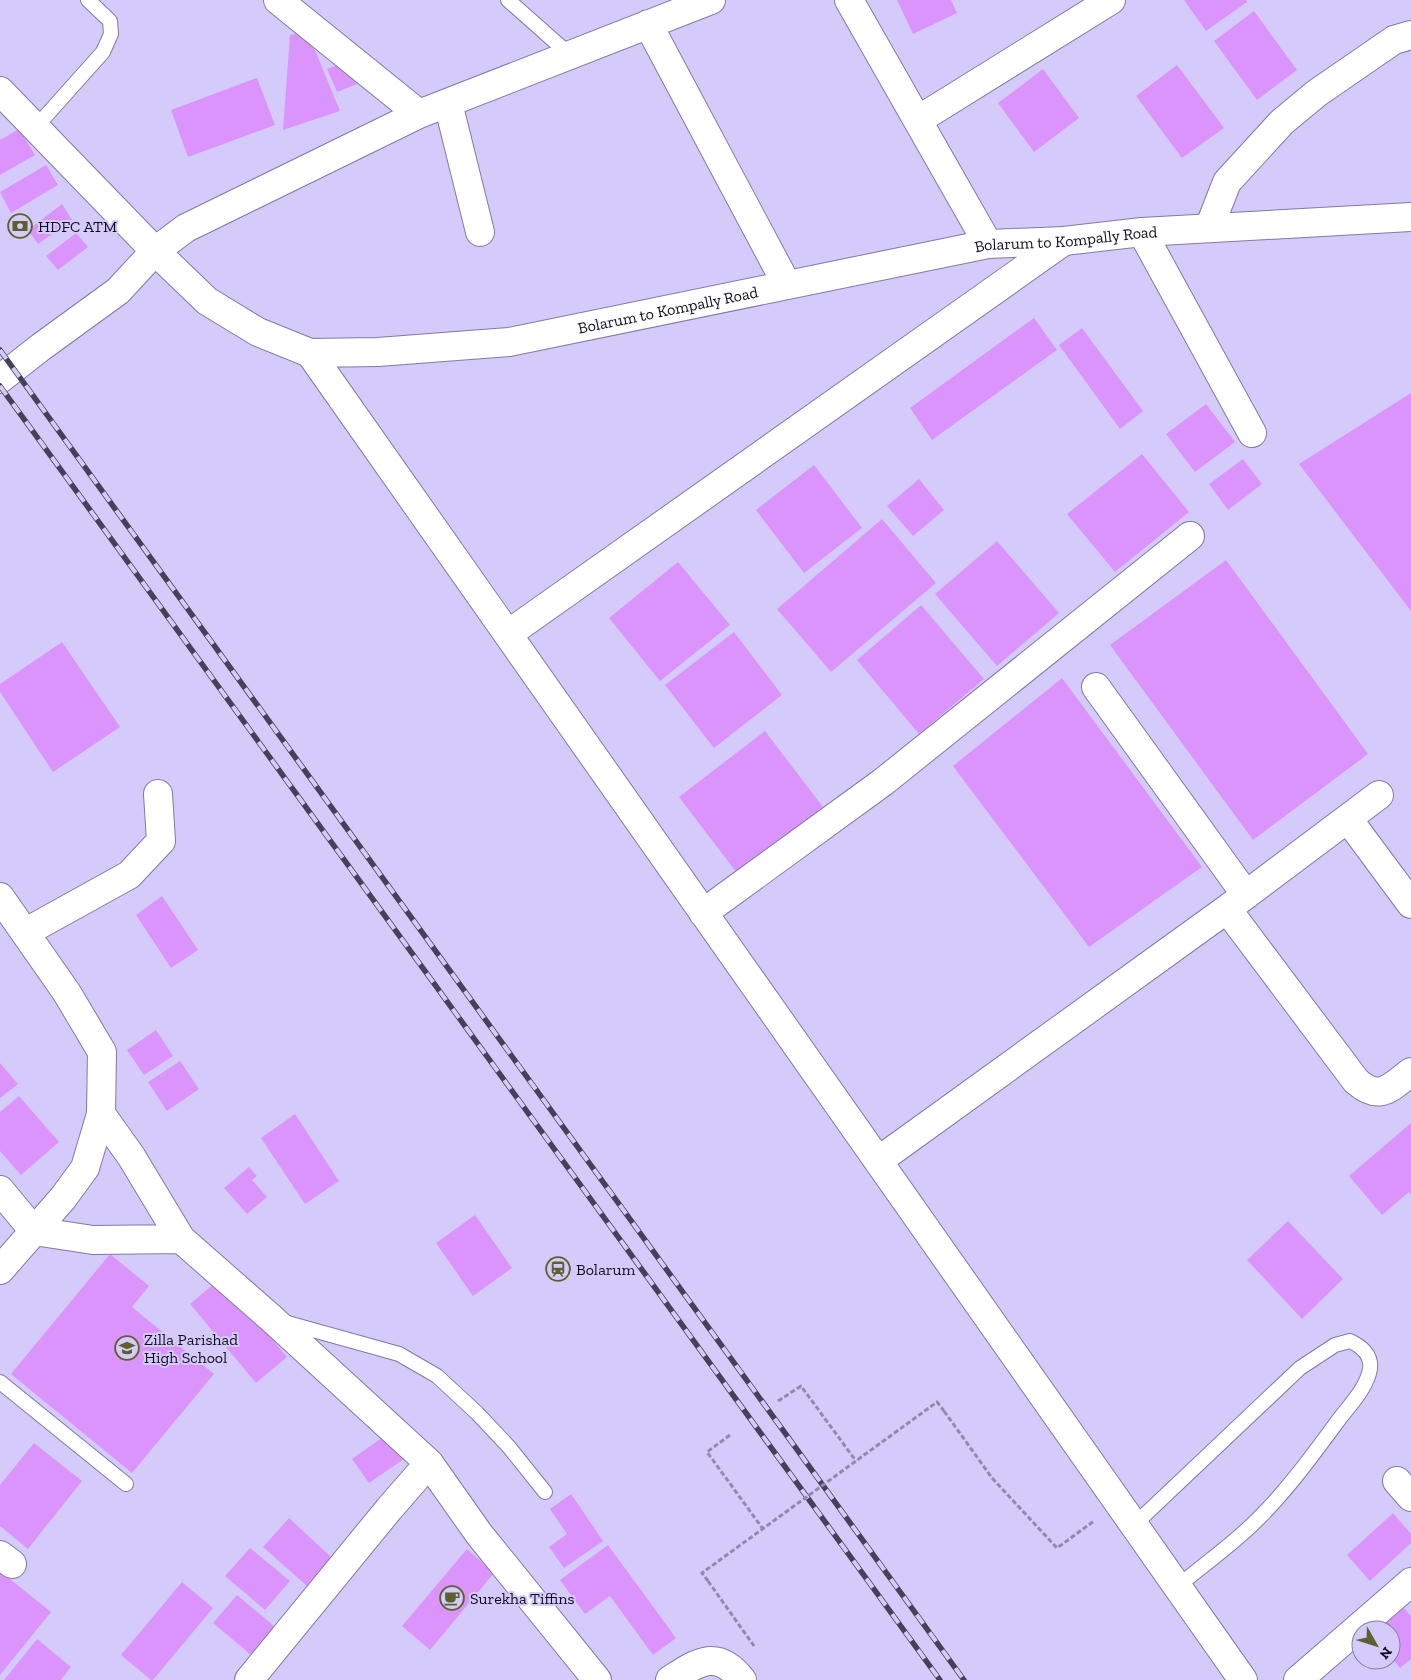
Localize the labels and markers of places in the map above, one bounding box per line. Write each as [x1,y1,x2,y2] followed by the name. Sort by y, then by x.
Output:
[7,213,33,239] bank icon: HDFC ATM
[38,217,117,236] place label: HDFC ATM
[545,1256,571,1282] station icon: Bolarum
[576,1260,636,1279] place label: Bolarum
[144,1330,238,1367] place label: Zilla Parishad High School
[114,1335,140,1361] school or university icon: Zilla Parishad High School
[439,1585,465,1611] cafe icon: Surekha Tiffins
[470,1589,575,1608] place label: Surekha Tiffins

